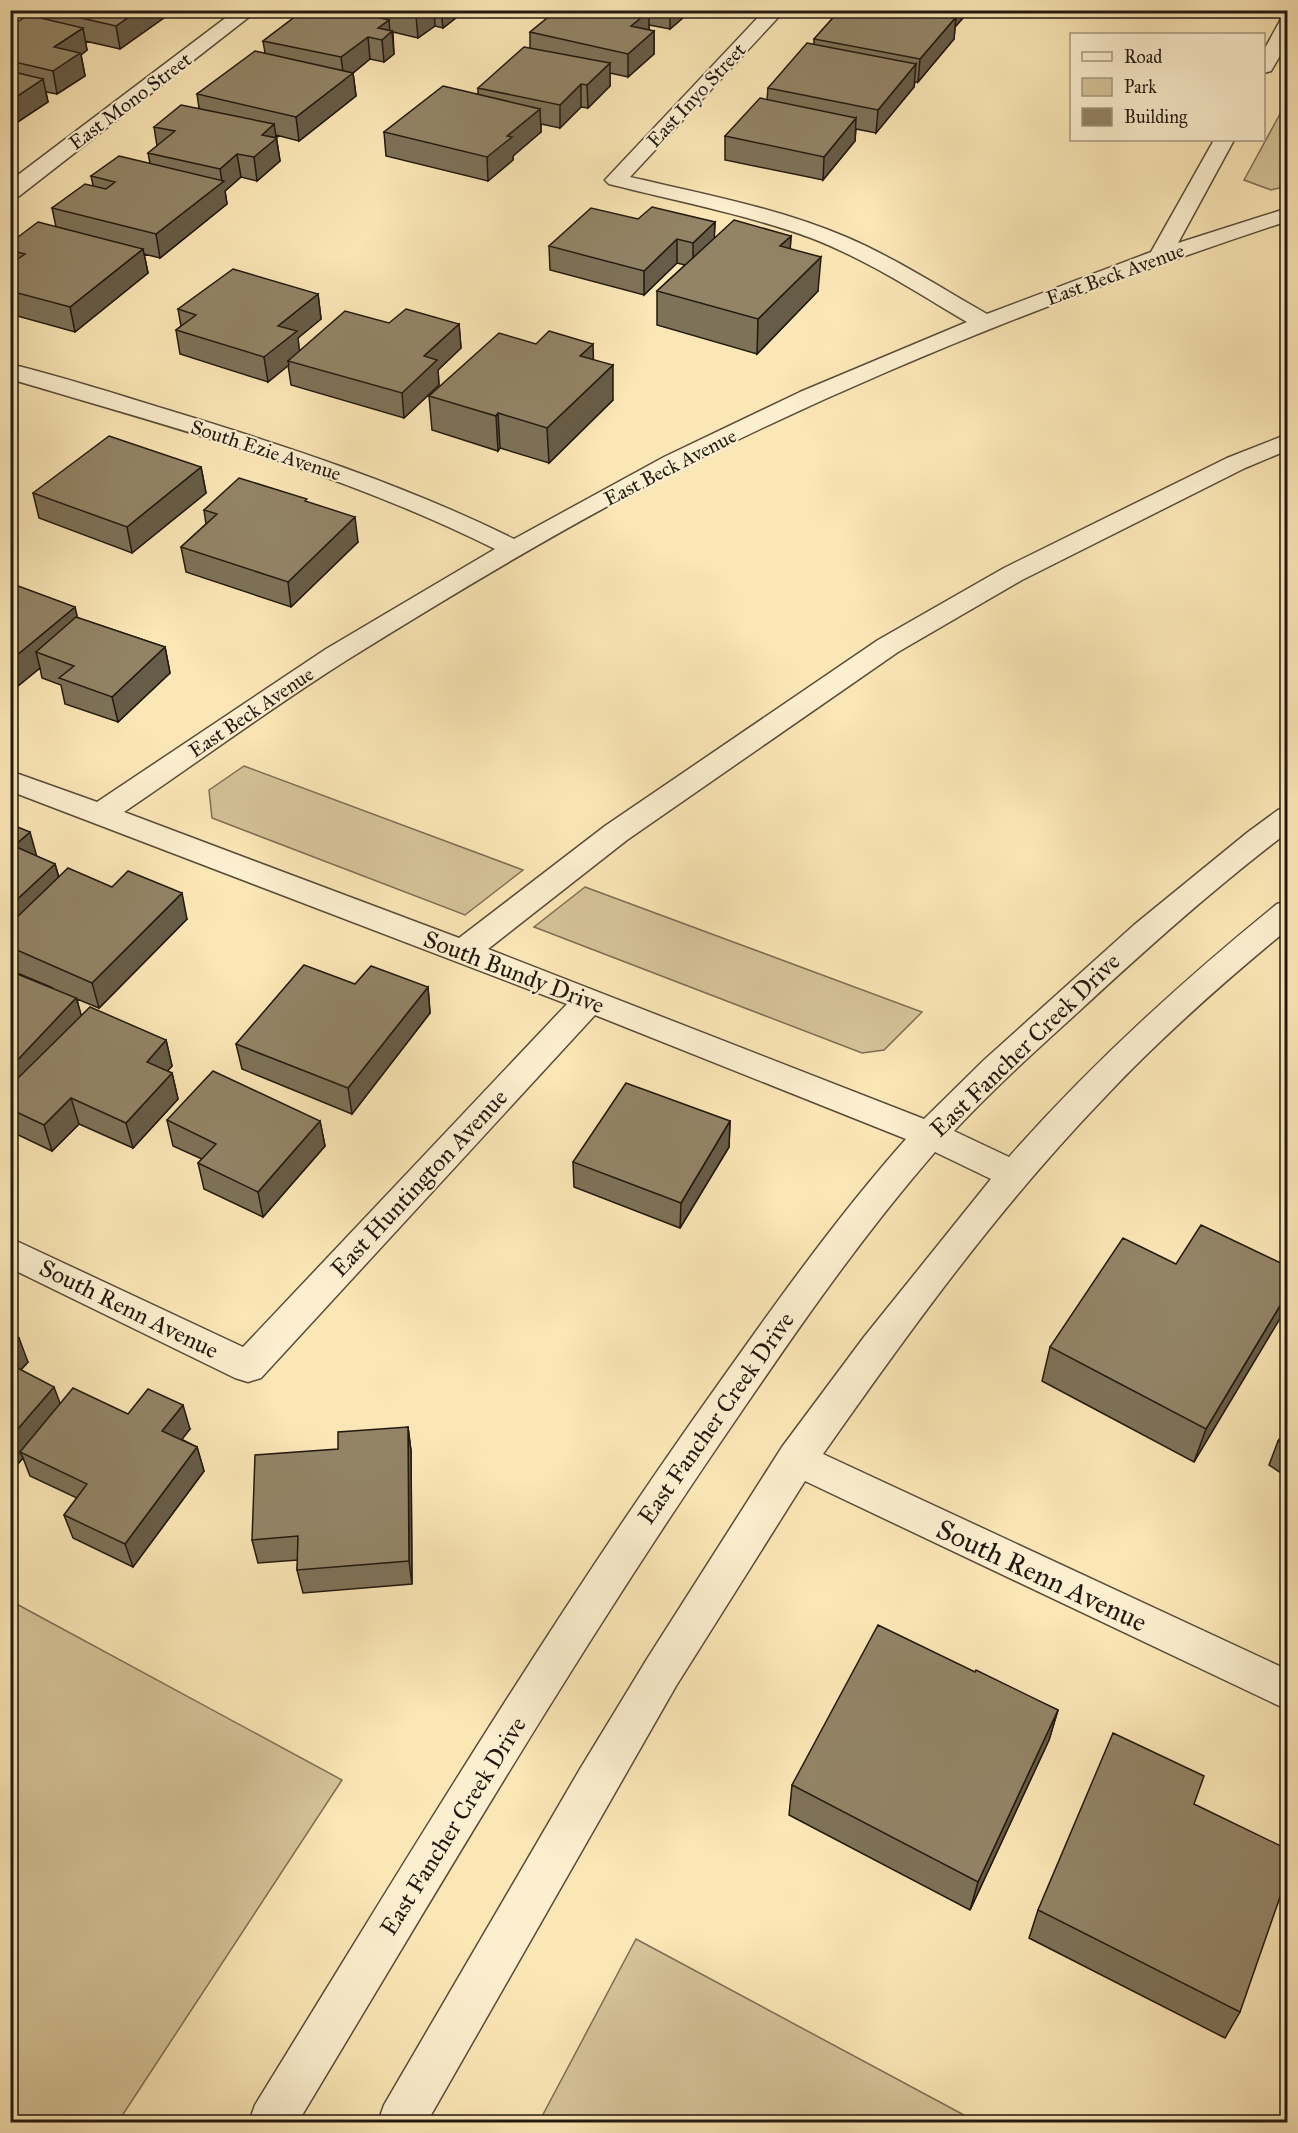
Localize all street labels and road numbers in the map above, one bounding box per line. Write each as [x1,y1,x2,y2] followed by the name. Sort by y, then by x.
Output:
[642,38,750,152] street label: East Inyo Street
[64,47,196,155] street label: East Mono Street
[1043,238,1187,310] street label: East Beck Avenue
[188,414,344,486] street label: South Ezie Avenue
[600,423,740,511] street label: East Beck Avenue
[184,661,318,763] street label: East Beck Avenue
[419,924,609,1020] street label: South Bundy Drive
[924,947,1126,1143] street label: East Fancher Creek Drive
[324,1083,514,1283] street label: East Huntington Avenue
[34,1253,224,1365] street label: South Renn Avenue
[631,1306,801,1530] street label: East Fancher Creek Drive
[931,1511,1153,1640] street label: South Renn Avenue
[373,1711,533,1941] street label: East Fancher Creek Drive

